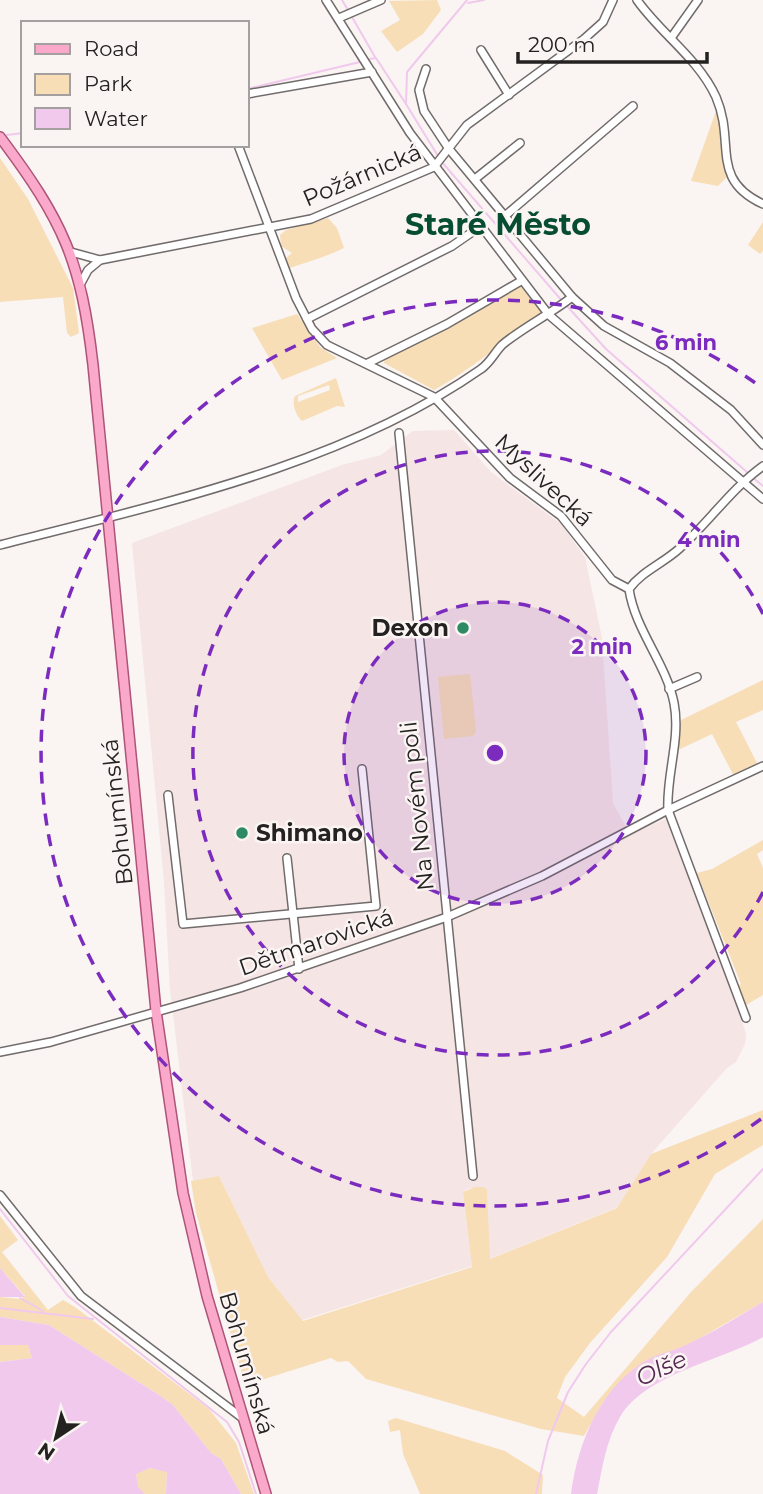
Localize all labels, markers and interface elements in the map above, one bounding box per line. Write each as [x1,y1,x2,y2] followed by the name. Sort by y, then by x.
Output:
[21,21,248,147] legend
[518,21,707,65] scale bar
[528,32,595,57] text: 200 m
[84,36,139,61] text: Road
[84,71,132,96] text: Park
[84,106,148,131] text: Water
[298,137,426,213] street label: Požárnická
[405,206,591,243] district label: Staré Město
[655,330,717,355] text: 6 min
[489,428,599,532] street label: Myslivecká
[677,527,741,552] text: 4 min
[372,614,449,642] place label: Dexon
[455,620,471,636] marker: Dexon
[571,634,633,659] text: 2 min
[394,720,440,892] street label: Na Novém poli
[95,737,139,887] street label: Bohumínská
[483,741,507,765] centre of rings
[256,819,363,847] place label: Shimano
[234,825,250,841] marker: Shimano
[235,902,397,982] street label: Dětmarovická
[213,1288,281,1438] street label: Bohumínská
[631,1344,691,1392] water label: Olše
[21,1403,91,1473] north arrow
[34,1438,59,1465] text: N

